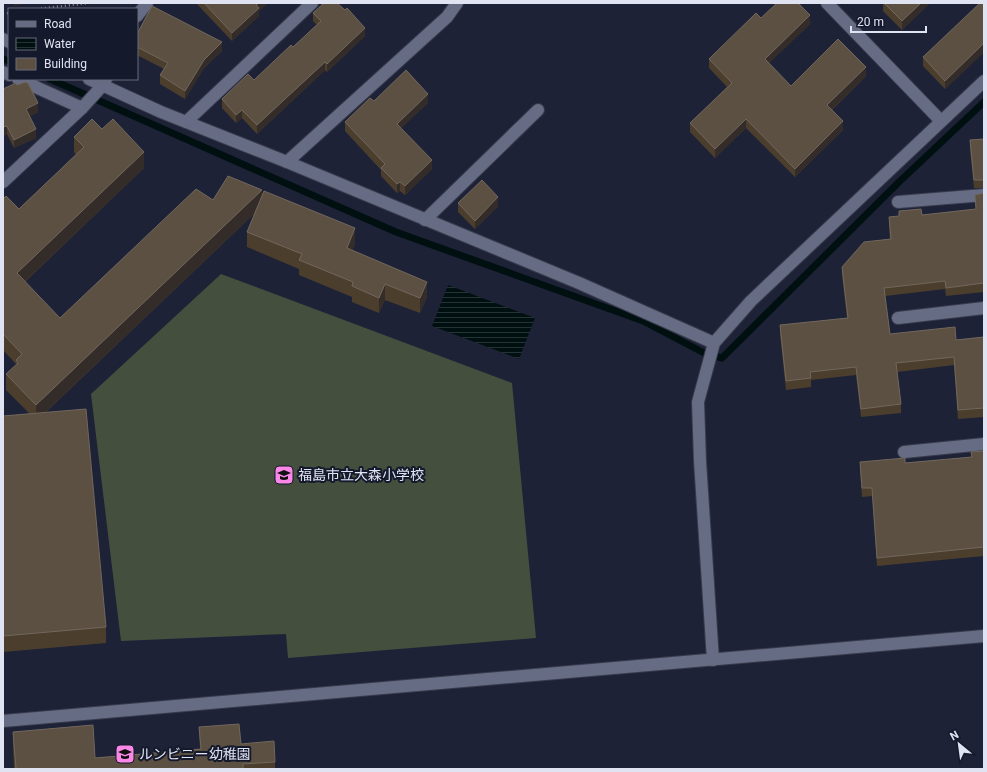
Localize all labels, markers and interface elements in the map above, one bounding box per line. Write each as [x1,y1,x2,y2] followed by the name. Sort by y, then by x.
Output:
[8,8,138,80] legend
[851,8,926,34] scale bar
[857,15,884,29] text: 20 m
[44,17,72,31] text: Road
[44,37,75,51] text: Water
[44,57,87,71] text: Building
[273,464,295,486] school or university icon: 福島市立大森小学校
[298,467,424,483] place label: 福島市立大森小学校
[939,724,979,764] north arrow
[948,728,961,743] text: N
[114,743,136,765] school or university icon: ルンビニー幼稚園
[139,746,251,762] place label: ルンビニー幼稚園

